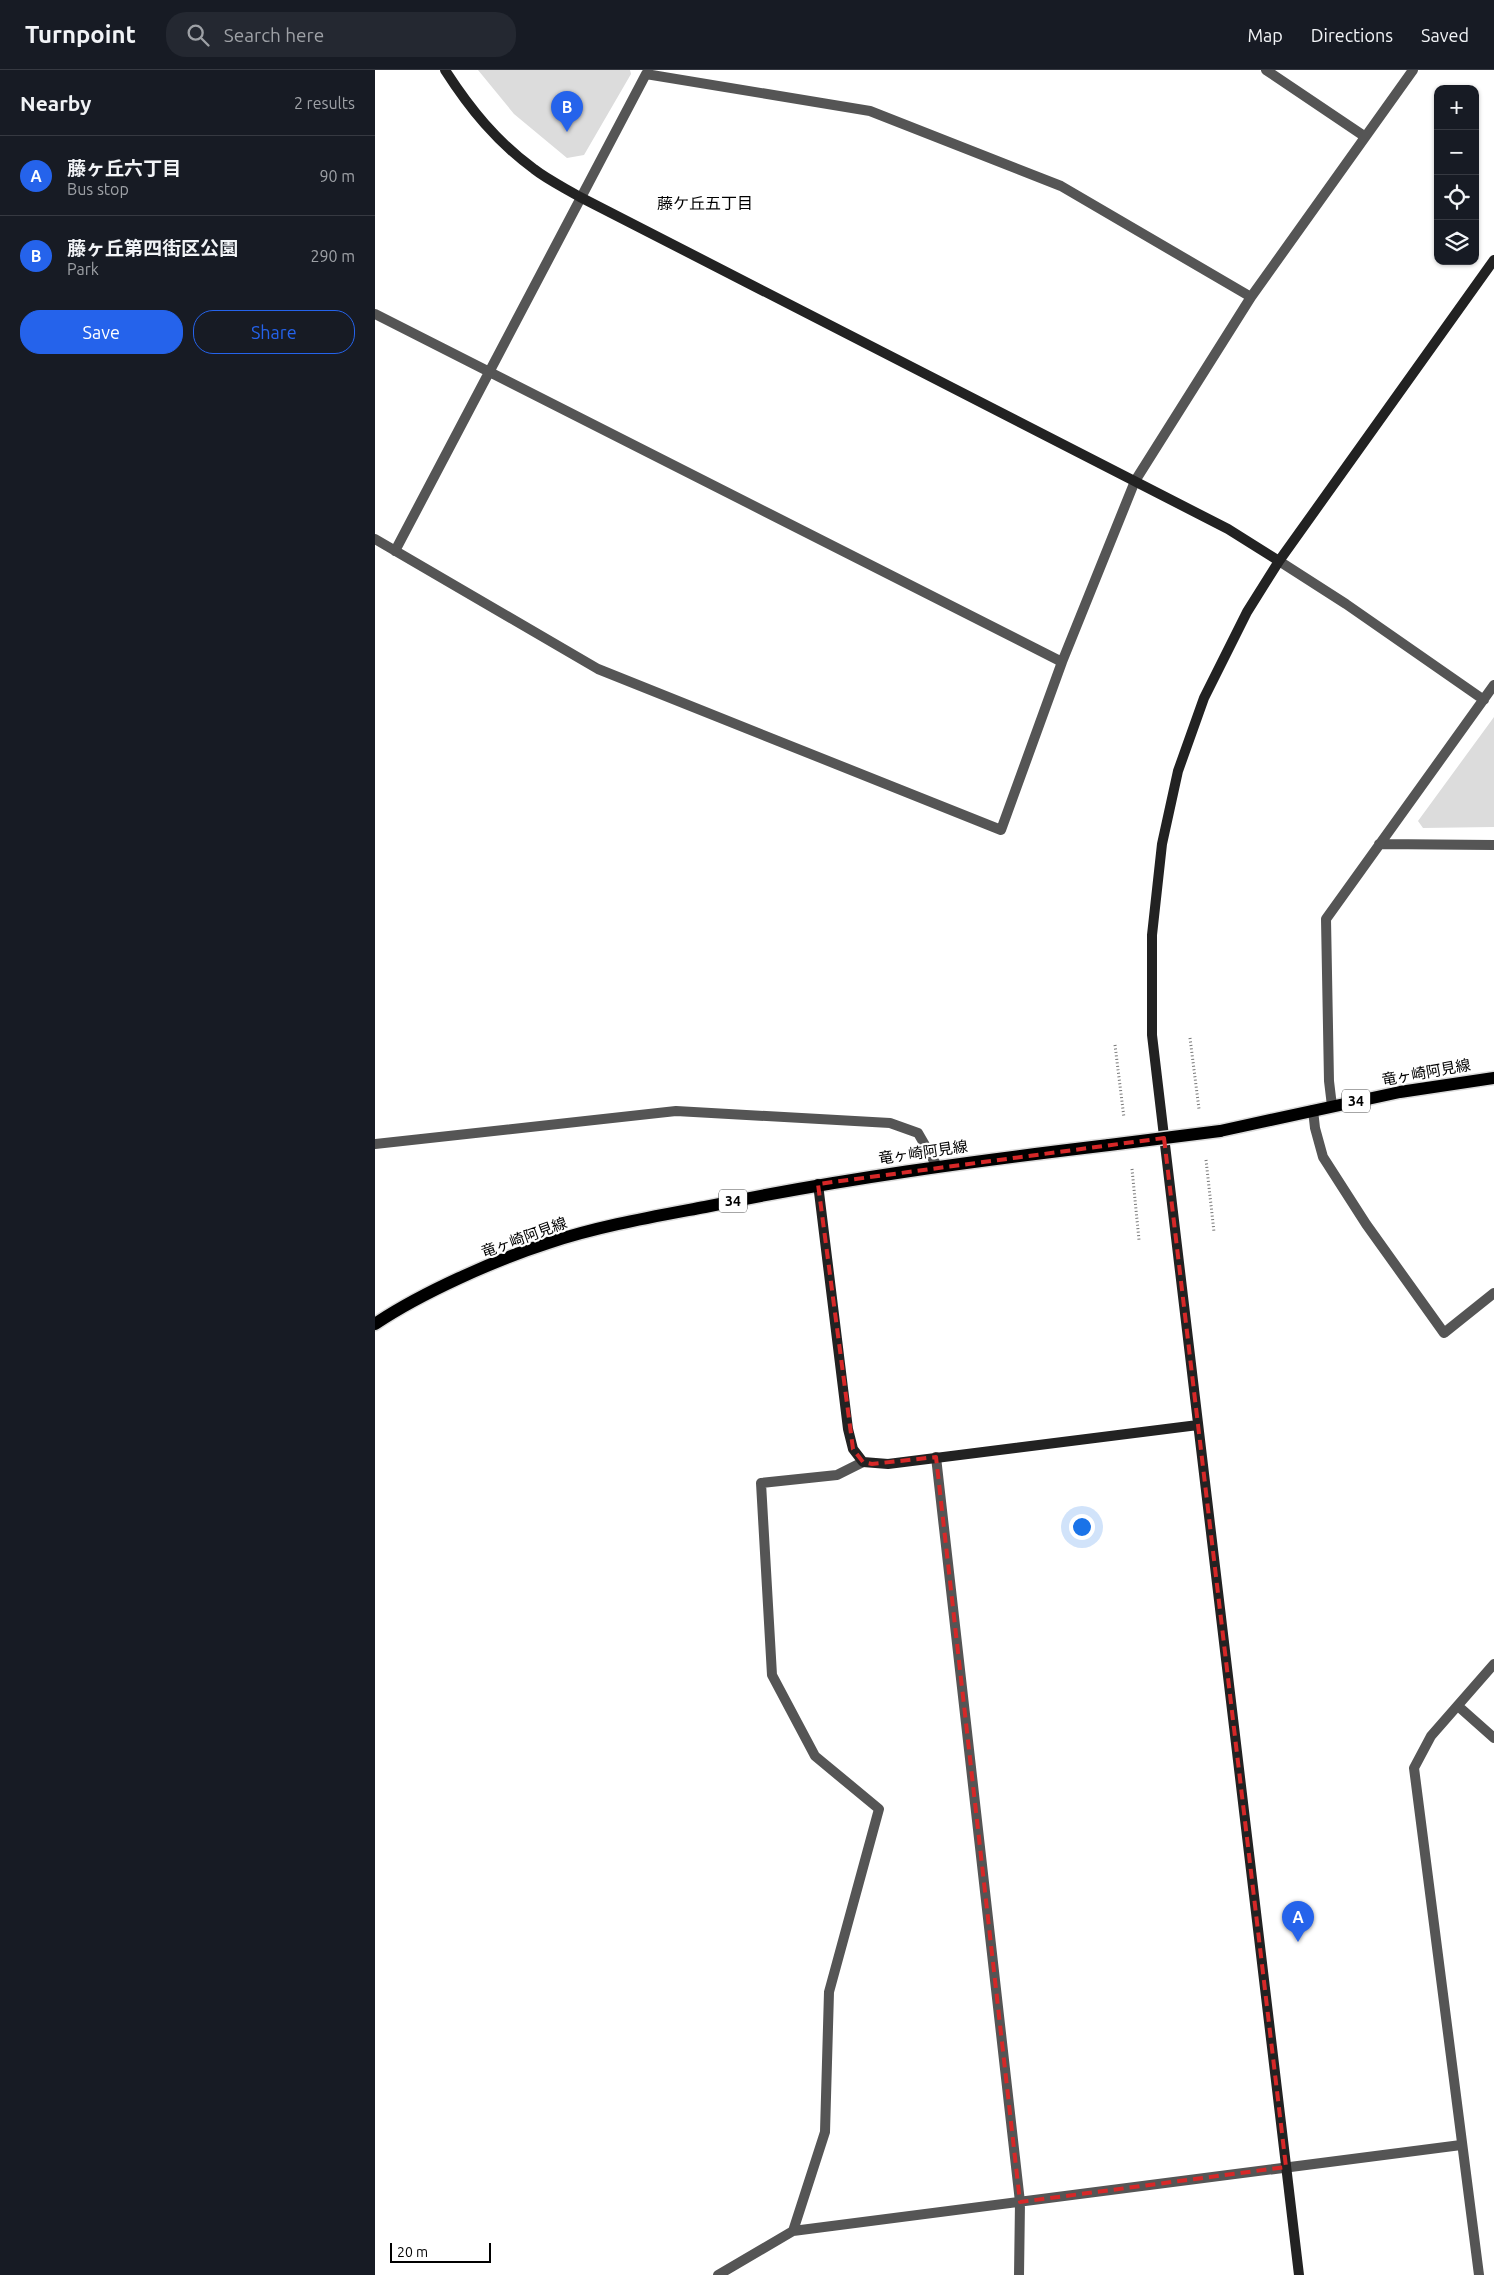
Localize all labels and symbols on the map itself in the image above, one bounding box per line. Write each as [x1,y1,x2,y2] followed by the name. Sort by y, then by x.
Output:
[551,91,583,132] pin: B
[657,194,753,212] district label: 藤ケ丘五丁目
[1380,1056,1472,1088] street label: 竜ヶ崎阿見線
[1342,1089,1370,1112] road number: 34
[877,1137,969,1167] street label: 竜ヶ崎阿見線
[719,1190,747,1212] road number: 34
[479,1214,569,1260] street label: 竜ヶ崎阿見線
[1069,1514,1095,1540] your location
[1282,1901,1314,1942] pin: A
[390,2240,491,2263] scale bar

